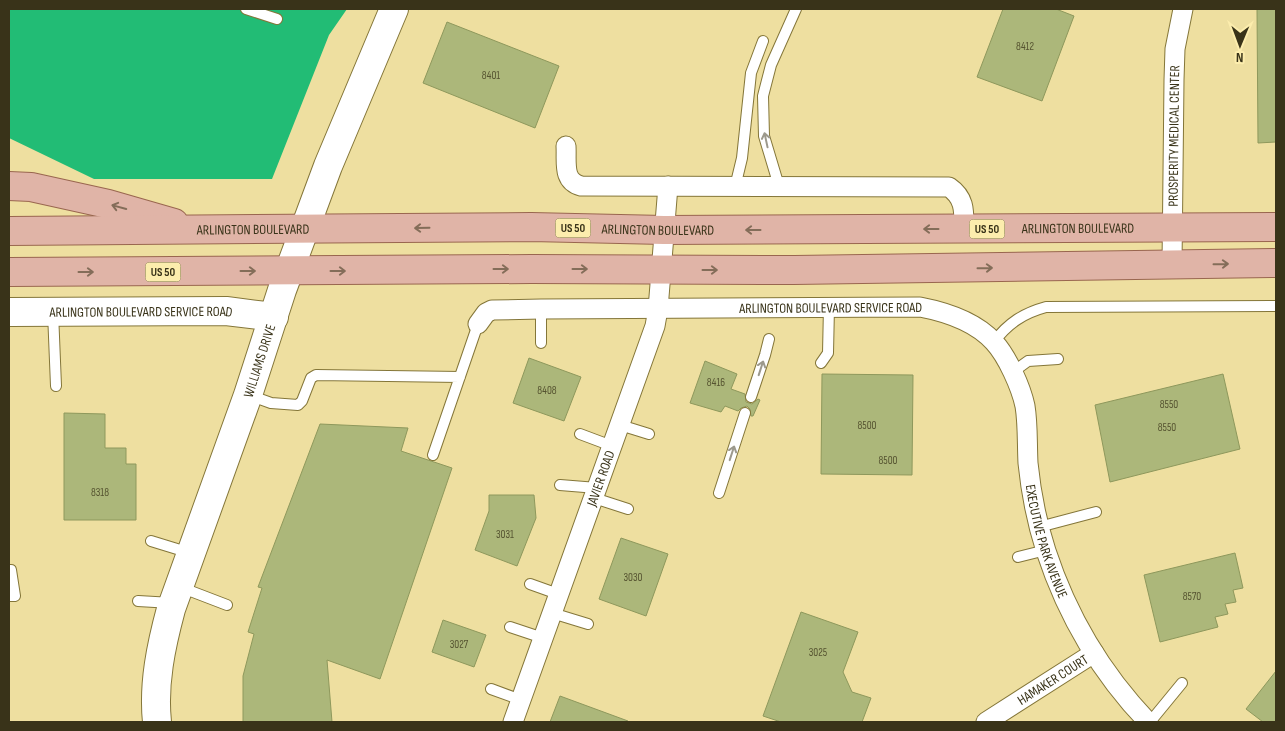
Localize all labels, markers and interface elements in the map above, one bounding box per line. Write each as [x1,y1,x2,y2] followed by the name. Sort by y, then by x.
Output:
[1215,20,1265,70] north arrow
[1016,40,1035,53] house number: 8412
[1236,49,1244,66] text: N
[1164,64,1183,207] street label: PROSPERITY MEDICAL CENTER
[482,69,500,82] house number: 8401
[761,132,770,148] one-way arrow
[112,202,128,211] one-way arrow
[556,218,590,238] road number: US 50
[1021,219,1134,237] street label: ARLINGTON BOULEVARD
[196,220,309,238] street label: ARLINGTON BOULEVARD
[600,220,714,239] street label: ARLINGTON BOULEVARD
[970,220,1004,238] road number: US 50
[414,224,430,233] one-way arrow
[924,224,940,234] one-way arrow
[745,225,762,235] one-way arrow
[1213,260,1229,269] one-way arrow
[146,262,180,282] road number: US 50
[976,263,993,273] one-way arrow
[492,264,508,274] one-way arrow
[571,264,587,274] one-way arrow
[702,265,718,275] one-way arrow
[240,266,256,276] one-way arrow
[330,266,346,276] one-way arrow
[78,267,94,277] one-way arrow
[738,298,922,316] street label: ARLINGTON BOULEVARD SERVICE ROAD
[48,302,234,320] street label: ARLINGTON BOULEVARD SERVICE ROAD
[239,322,279,399] street label: WILLIAMS DRIVE
[757,361,766,377] one-way arrow
[707,376,725,389] house number: 8416
[537,384,557,397] house number: 8408
[1160,398,1178,411] house number: 8550
[857,419,877,432] house number: 8500
[1158,421,1176,434] house number: 8550
[728,446,737,461] one-way arrow
[582,448,618,509] street label: JAVIER ROAD
[878,454,898,467] house number: 8500
[1022,483,1072,601] street label: EXECUTIVE PARK AVENUE
[91,486,109,499] house number: 8318
[496,528,514,541] house number: 3031
[623,571,643,584] house number: 3030
[1183,590,1201,603] house number: 8570
[450,638,469,651] house number: 3027
[809,646,827,659] house number: 3025
[1014,650,1091,708] street label: HAMAKER COURT

